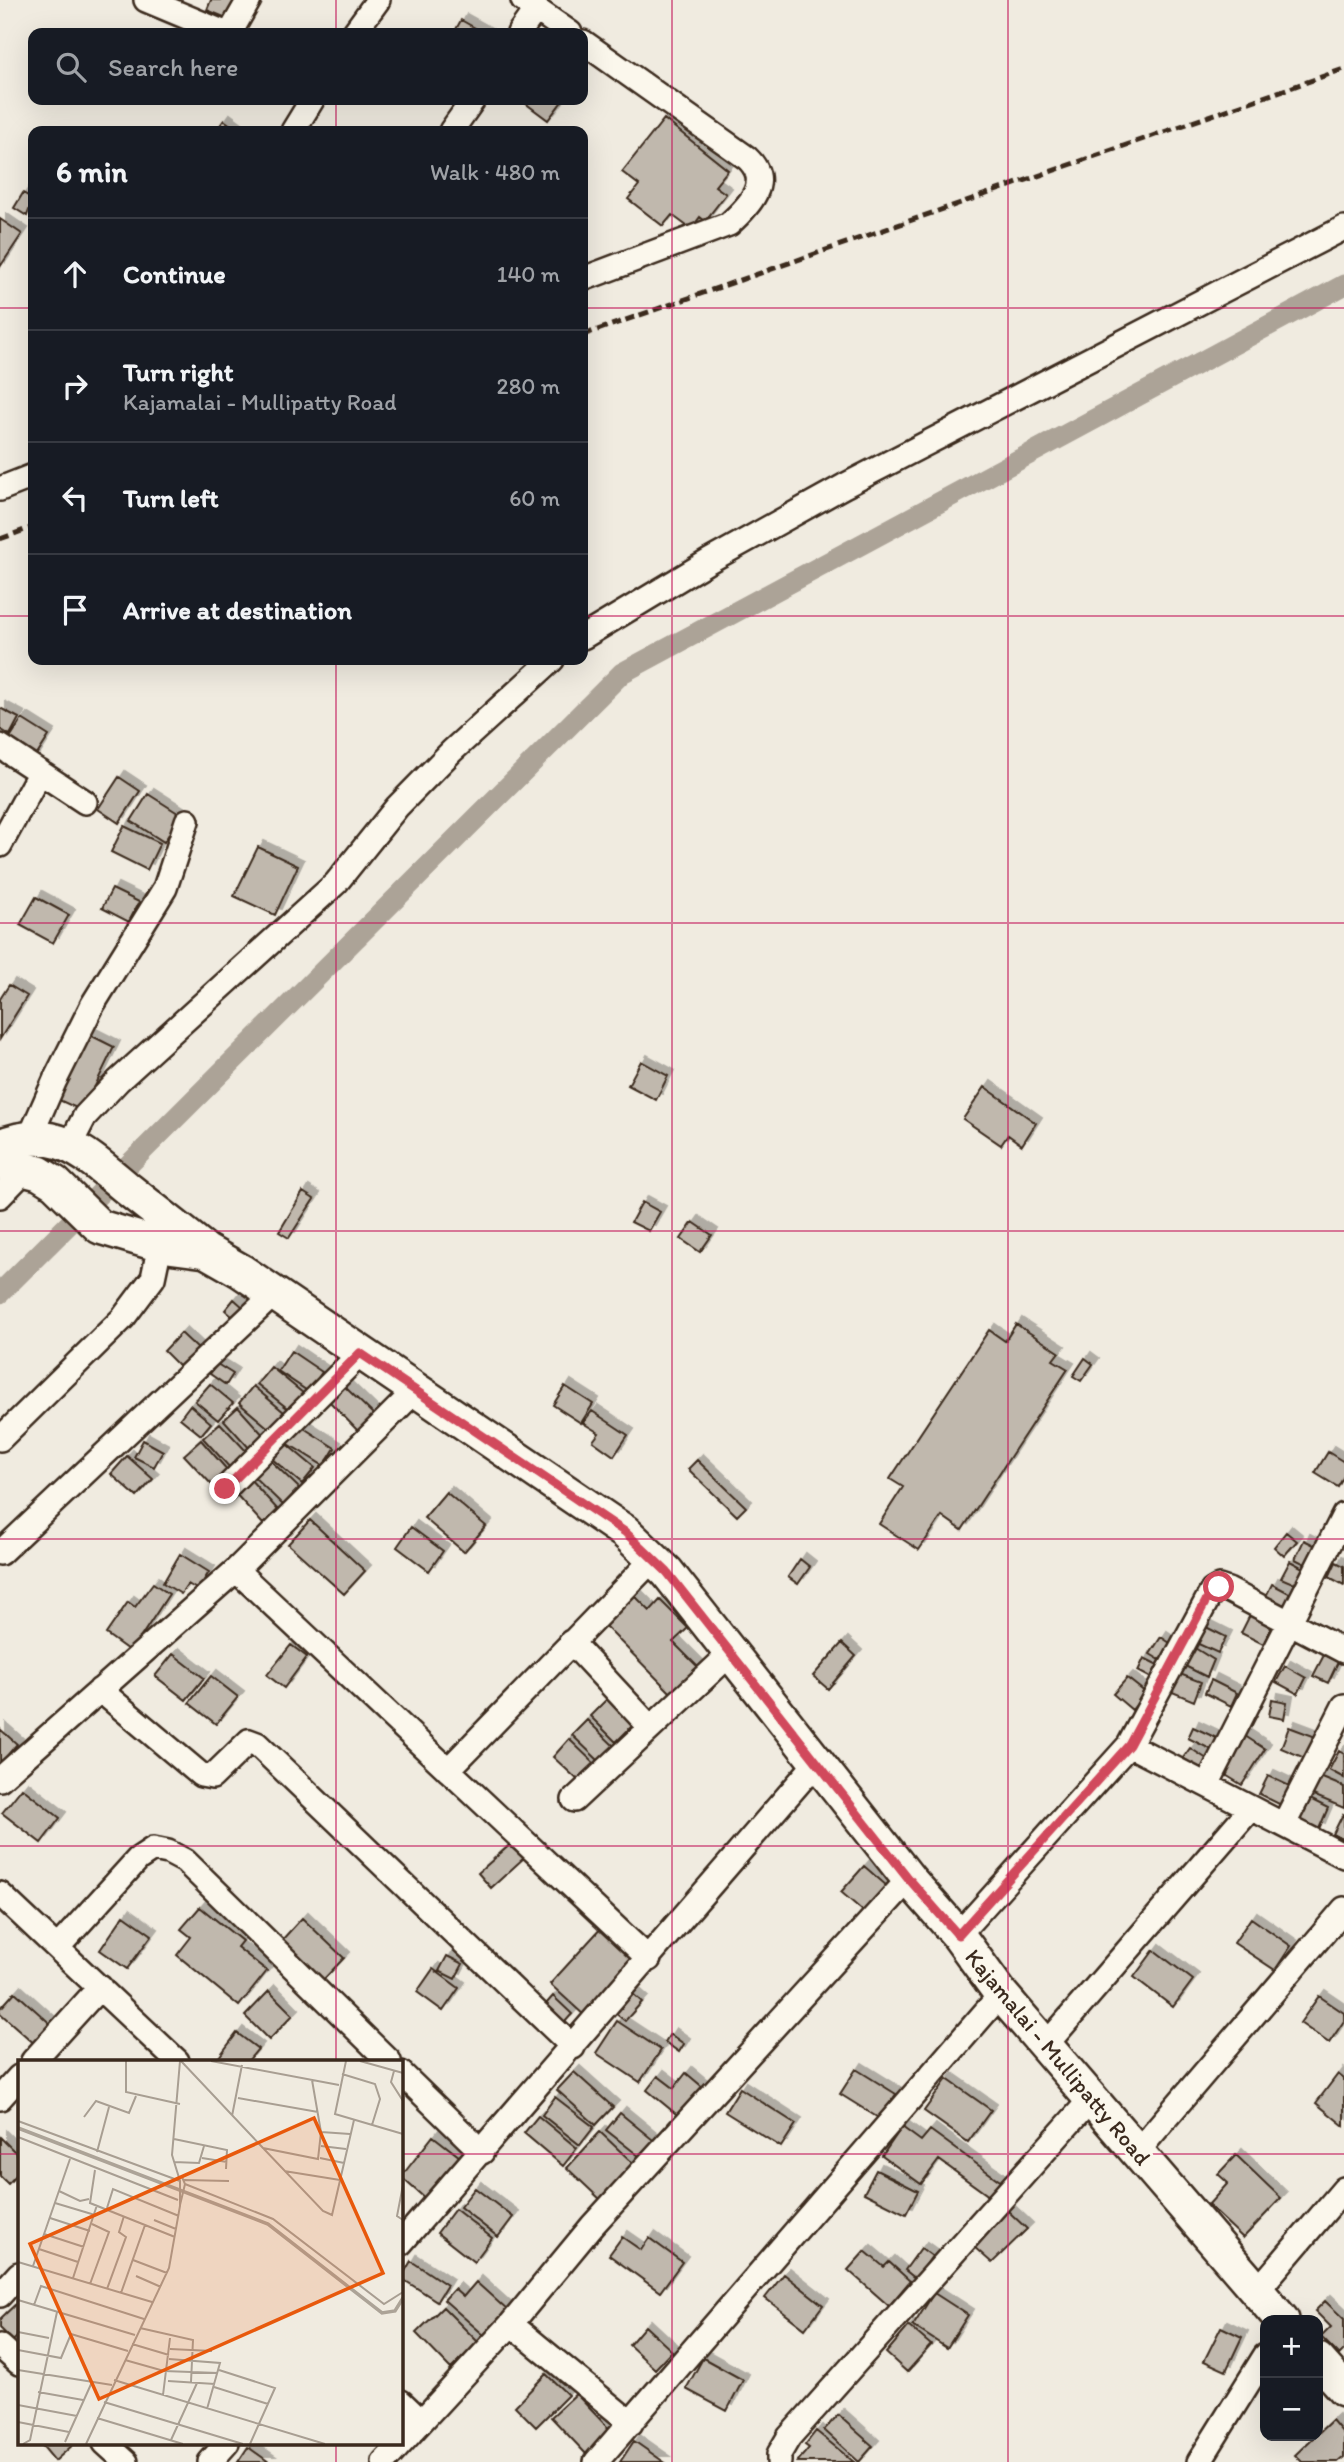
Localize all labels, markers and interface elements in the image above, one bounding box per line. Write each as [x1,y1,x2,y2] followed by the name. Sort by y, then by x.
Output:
[28,28,588,105] search box
[52,48,90,86] icon: search
[108,51,238,83] text: Search here
[56,153,128,190] text: 6 min
[430,158,560,186] text: Walk · 480 m
[56,255,94,293] icon: ahead
[123,258,226,290] text: Continue
[497,260,560,288] text: 140 m
[123,356,234,388] text: Turn right
[56,367,94,405] icon: right
[497,372,560,400] text: 280 m
[123,388,397,416] text: Kajamalai - Mullipatty Road
[56,479,94,517] icon: left
[123,482,219,514] text: Turn left
[509,484,560,512] text: 60 m
[56,591,94,629] icon: arrive
[123,594,352,626] text: Arrive at destination
[209,1473,240,1504] route end
[1203,1571,1234,1602] route start
[959,1943,1157,2171] street label: Kajamalai - Mullipatty Road
[18,2060,402,2444] inset map
[1260,2315,1323,2441] map controls
[1260,2315,1323,2378] button: +
[1260,2378,1323,2441] button: −

